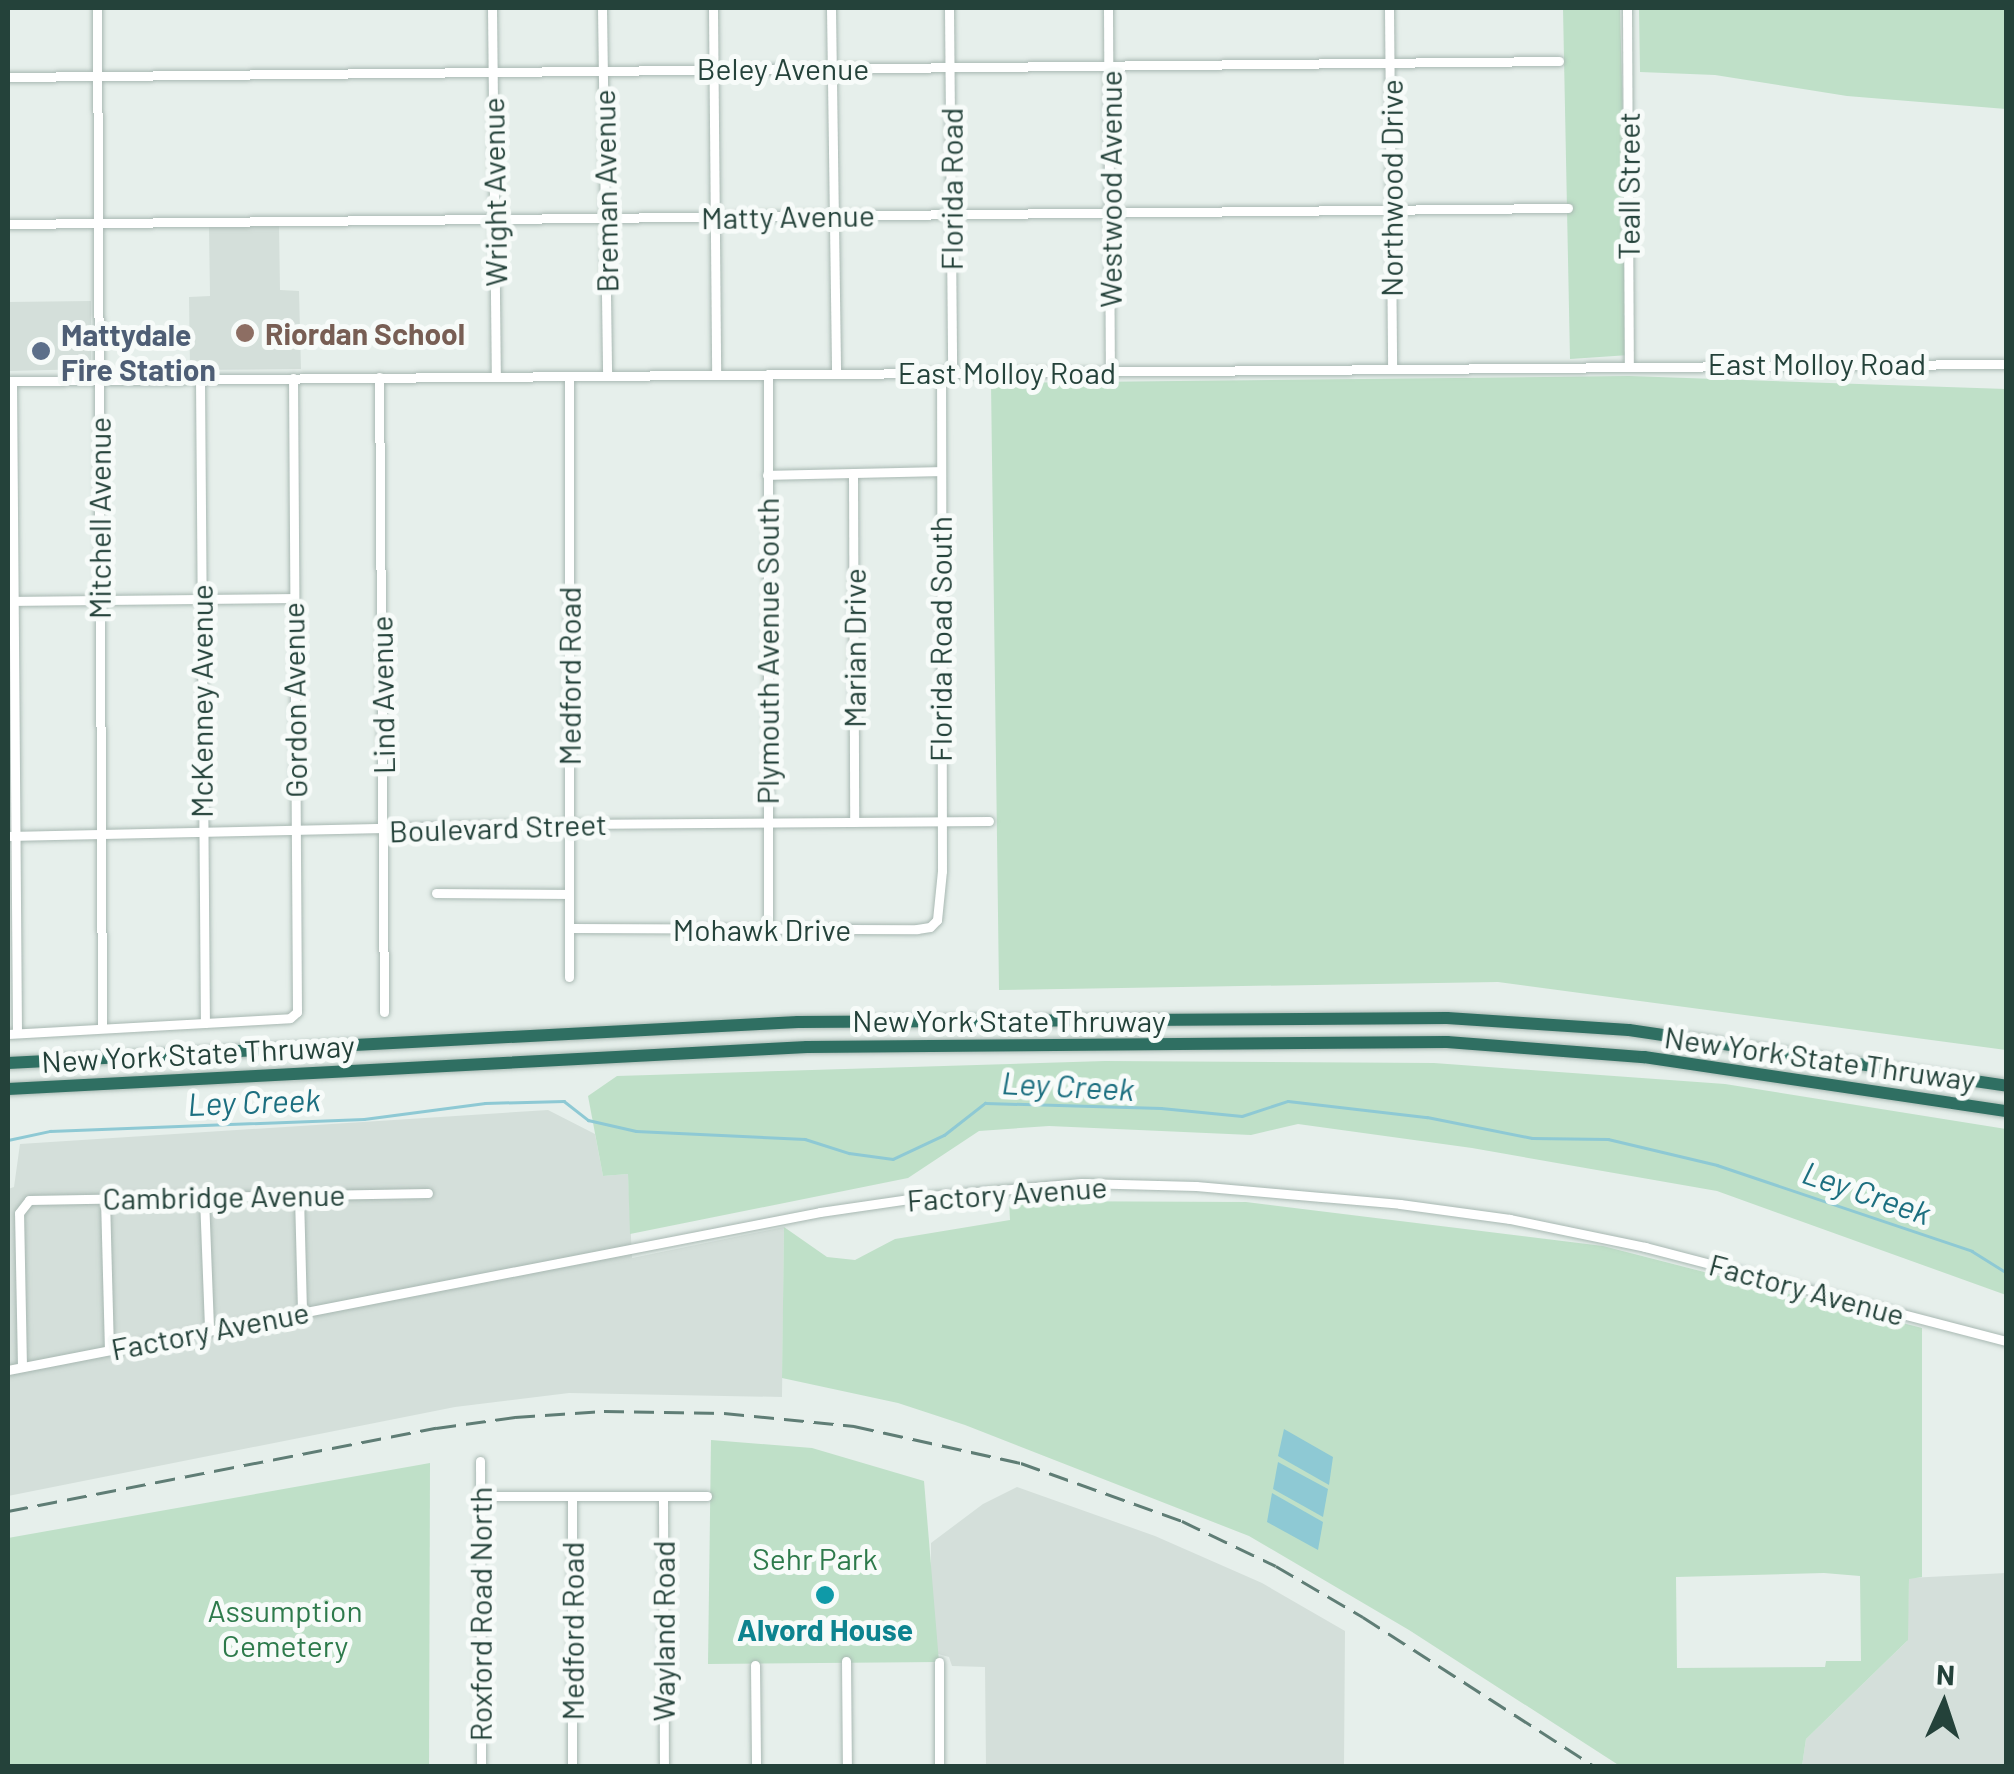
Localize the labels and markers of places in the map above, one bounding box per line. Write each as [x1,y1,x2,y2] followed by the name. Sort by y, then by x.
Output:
[265,315,465,351] place label: Riordan School
[61,316,216,386] place label: Mattydale Fire Station
[234,322,256,344] marker: Riordan School
[30,340,52,362] marker: Mattydale Fire Station
[814,1584,836,1606] marker: Alvord House
[737,1611,913,1647] place label: Alvord House

